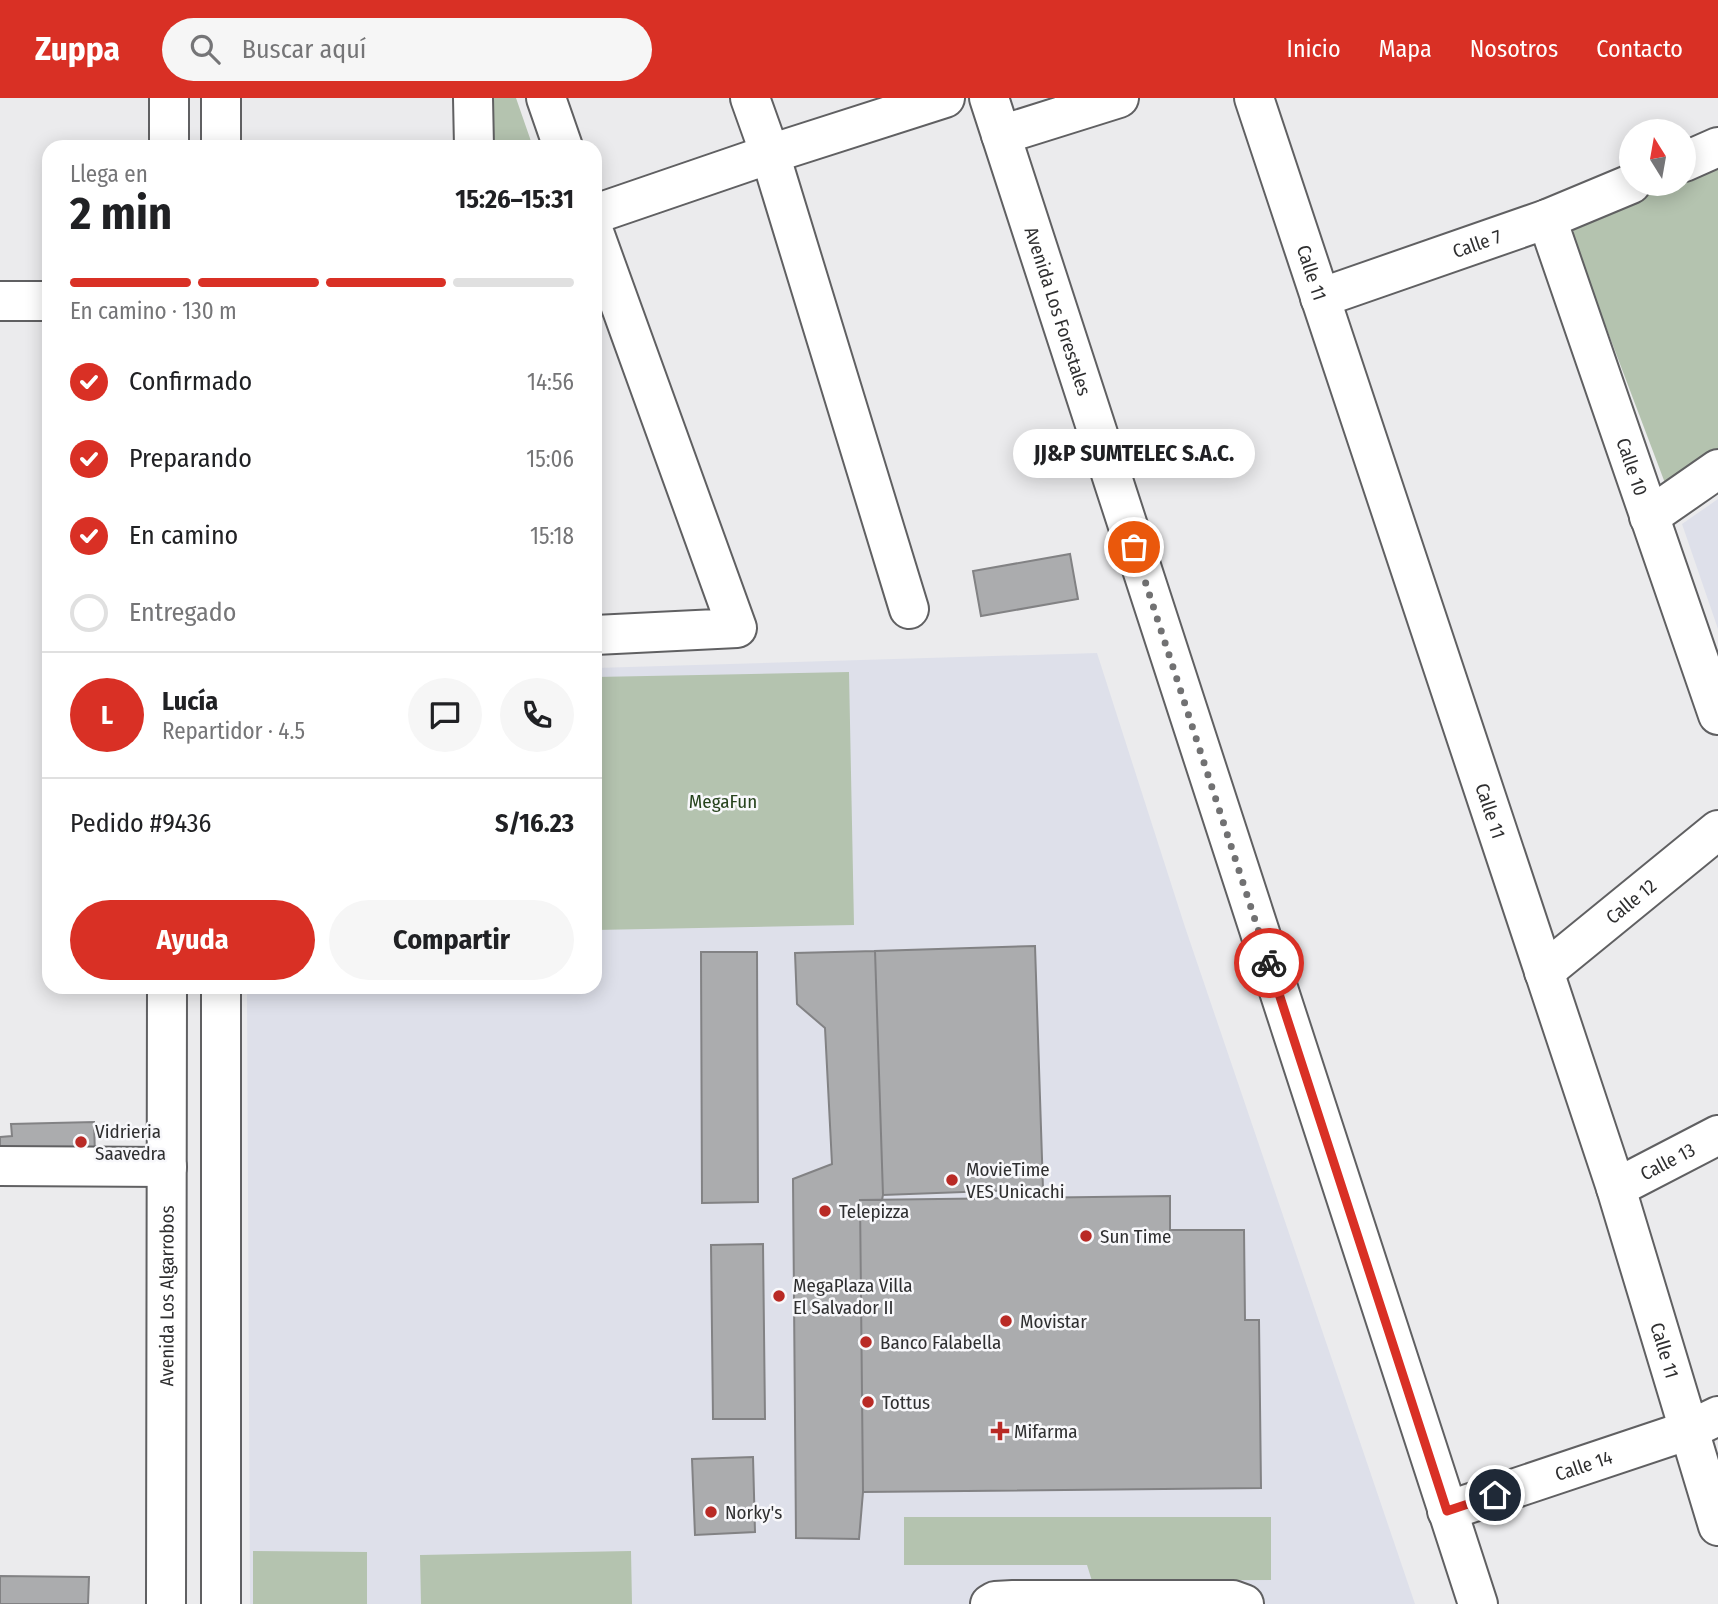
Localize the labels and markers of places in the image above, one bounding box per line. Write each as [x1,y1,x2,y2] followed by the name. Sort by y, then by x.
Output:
[1013,428,1255,477] callout: JJ&P SUMTELEC S.A.C.
[1104,517,1164,577] pin
[95,1120,166,1165] place label: Vidrieria Saavedra
[73,1134,89,1150] marker: Vidrieria Saavedra
[966,1158,1064,1203] place label: MovieTime VES Unicachi
[944,1172,960,1188] marker: MovieTime VES Unicachi
[839,1200,909,1223] place label: Telepizza
[817,1203,833,1219] marker: Telepizza
[1100,1225,1171,1248] place label: Sun Time
[1078,1228,1094,1244] marker: Sun Time
[793,1274,913,1319] place label: MegaPlaza Villa El Salvador II
[771,1288,787,1304] marker: MegaPlaza Villa El Salvador II
[1020,1310,1087,1333] place label: Movistar
[998,1313,1014,1329] marker: Movistar
[880,1331,1001,1354] place label: Banco Falabella
[858,1334,874,1350] marker: Banco Falabella
[882,1391,930,1414] place label: Tottus
[860,1394,876,1410] marker: Tottus
[1014,1420,1078,1443] place label: Mifarma
[992,1423,1008,1439] marker: Mifarma
[1465,1465,1525,1525] pin
[725,1501,782,1524] place label: Norky's
[703,1504,719,1520] marker: Norky's

